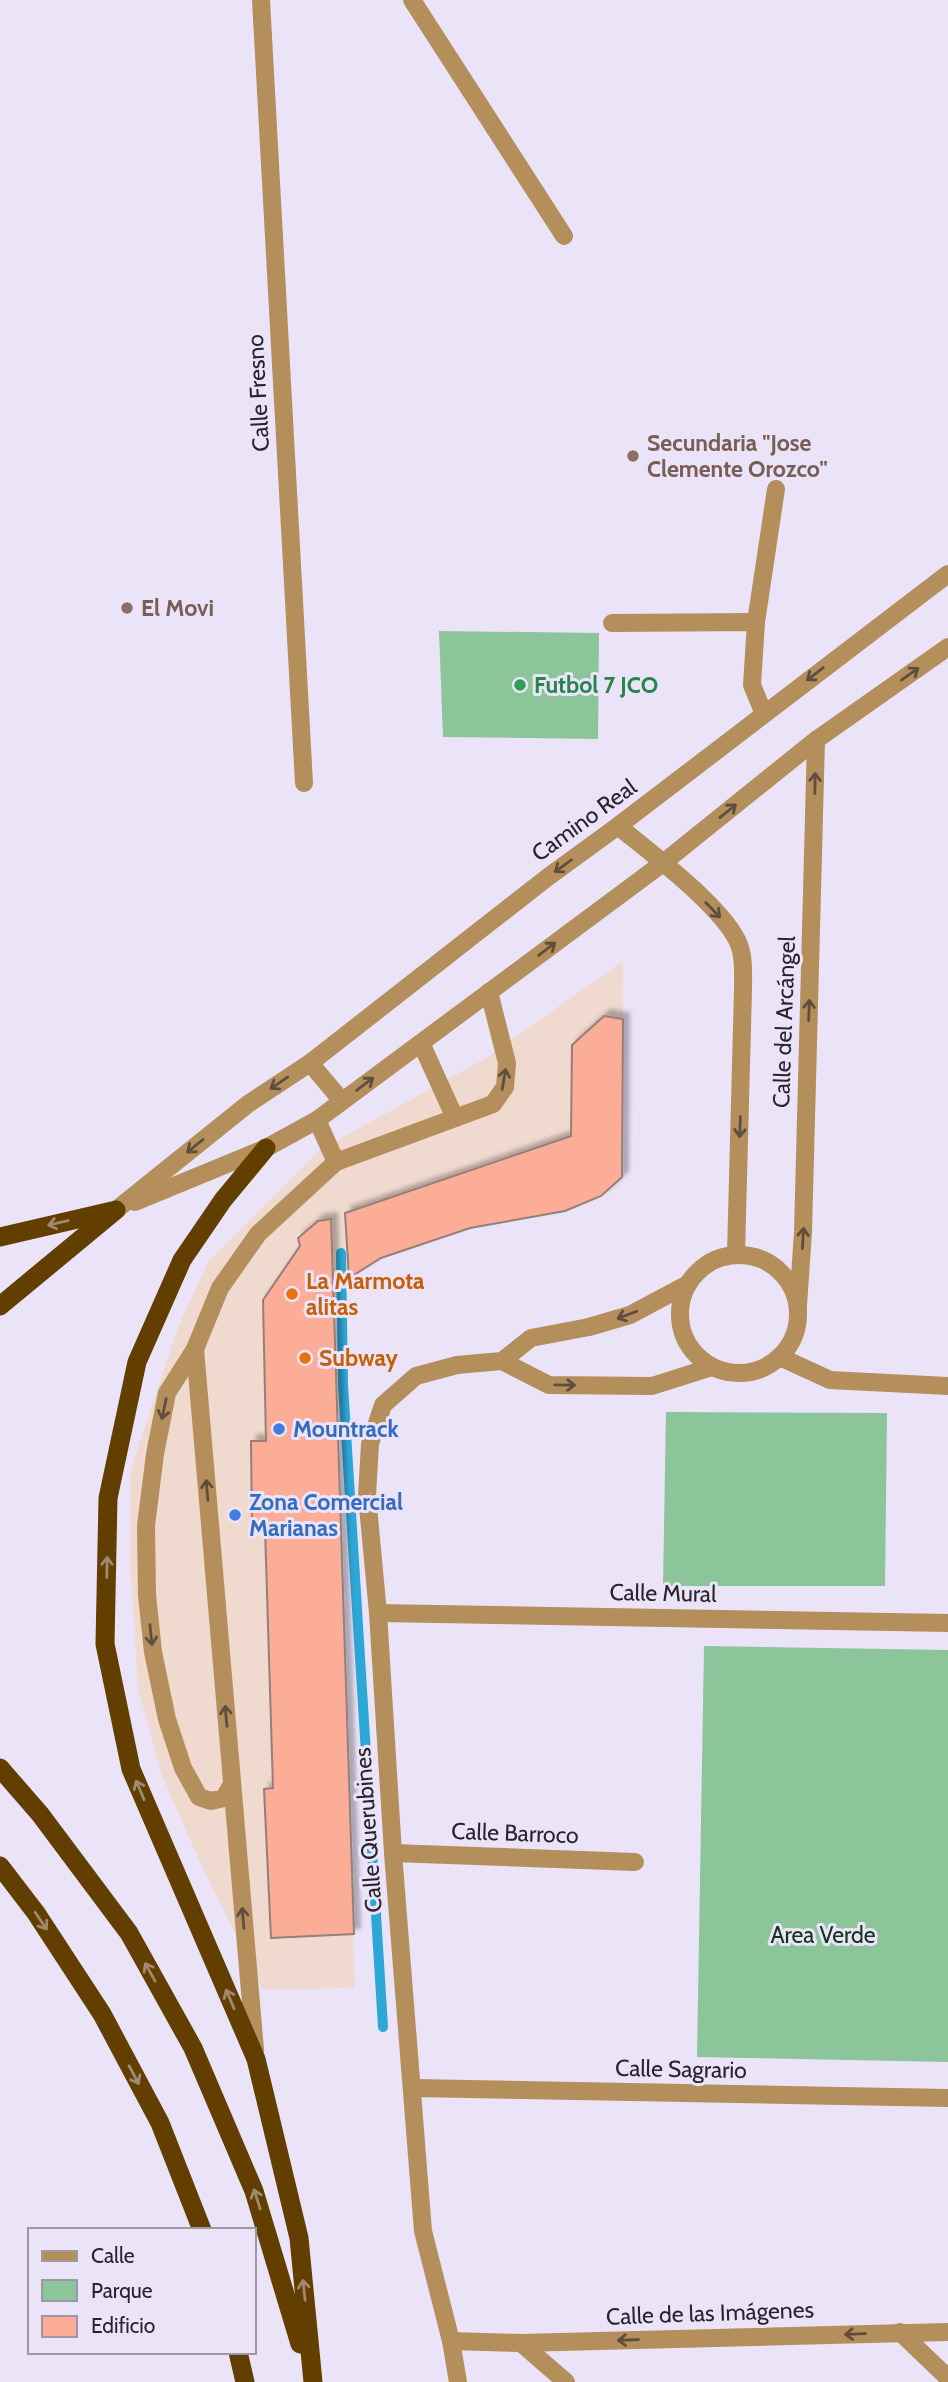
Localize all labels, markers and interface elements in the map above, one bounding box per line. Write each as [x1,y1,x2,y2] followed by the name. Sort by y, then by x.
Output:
[241,334,275,452] street label: Calle Fresno
[647,429,828,483] place label: Secundaria "Jose Clemente Orozco"
[625,448,641,464] marker: Secundaria "Jose Clemente Orozco"
[141,594,214,622] place label: El Movi
[119,600,135,616] marker: El Movi
[807,667,825,682] one-way arrow
[900,667,919,681] one-way arrow
[534,671,658,699] place label: Futbol 7 JCO
[512,677,528,693] marker: Futbol 7 JCO
[526,772,642,867] street label: Camino Real
[809,772,822,795] one-way arrow
[719,803,737,818] one-way arrow
[553,858,572,873] one-way arrow
[704,901,721,918] one-way arrow
[767,935,801,1109] street label: Calle del Arcángel
[538,942,557,957] one-way arrow
[803,999,816,1022] one-way arrow
[498,1069,511,1091] one-way arrow
[270,1076,289,1090] one-way arrow
[355,1077,374,1092] one-way arrow
[733,1115,746,1138] one-way arrow
[186,1139,204,1154] one-way arrow
[47,1217,70,1230] one-way arrow
[796,1227,809,1250] one-way arrow
[306,1267,425,1321] place label: La Marmota alitas
[284,1286,300,1302] marker: La Marmota alitas
[617,1310,639,1323] one-way arrow
[319,1344,398,1372] place label: Subway
[297,1350,313,1366] marker: Subway
[553,1378,576,1392] one-way arrow
[156,1397,170,1420] one-way arrow
[293,1415,400,1443] place label: Mountrack
[271,1421,287,1437] marker: Mountrack
[200,1479,213,1501] one-way arrow
[249,1488,403,1542] place label: Zona Comercial Marianas
[227,1507,243,1523] marker: Zona Comercial Marianas
[100,1556,114,1579] one-way arrow
[609,1578,717,1608] street label: Calle Mural
[145,1623,158,1646] one-way arrow
[219,1706,232,1728] one-way arrow
[348,1747,388,1913] street label: Calle Querubines
[133,1780,146,1802] one-way arrow
[451,1817,579,1849] street label: Calle Barroco
[236,1907,249,1929] one-way arrow
[33,1911,48,1930] one-way arrow
[770,1921,876,1949] park label: Area Verde
[143,1962,157,1982] one-way arrow
[223,1989,236,2011] one-way arrow
[615,2054,747,2084] street label: Calle Sagrario
[127,2064,141,2084] one-way arrow
[249,2189,262,2211] one-way arrow
[28,2228,256,2354] legend
[91,2243,135,2268] text: Calle
[91,2278,153,2303] text: Parque
[297,2279,310,2301] one-way arrow
[606,2295,814,2331] street label: Calle de las Imágenes
[91,2313,155,2338] text: Edificio
[844,2327,867,2340] one-way arrow
[617,2334,640,2347] one-way arrow

